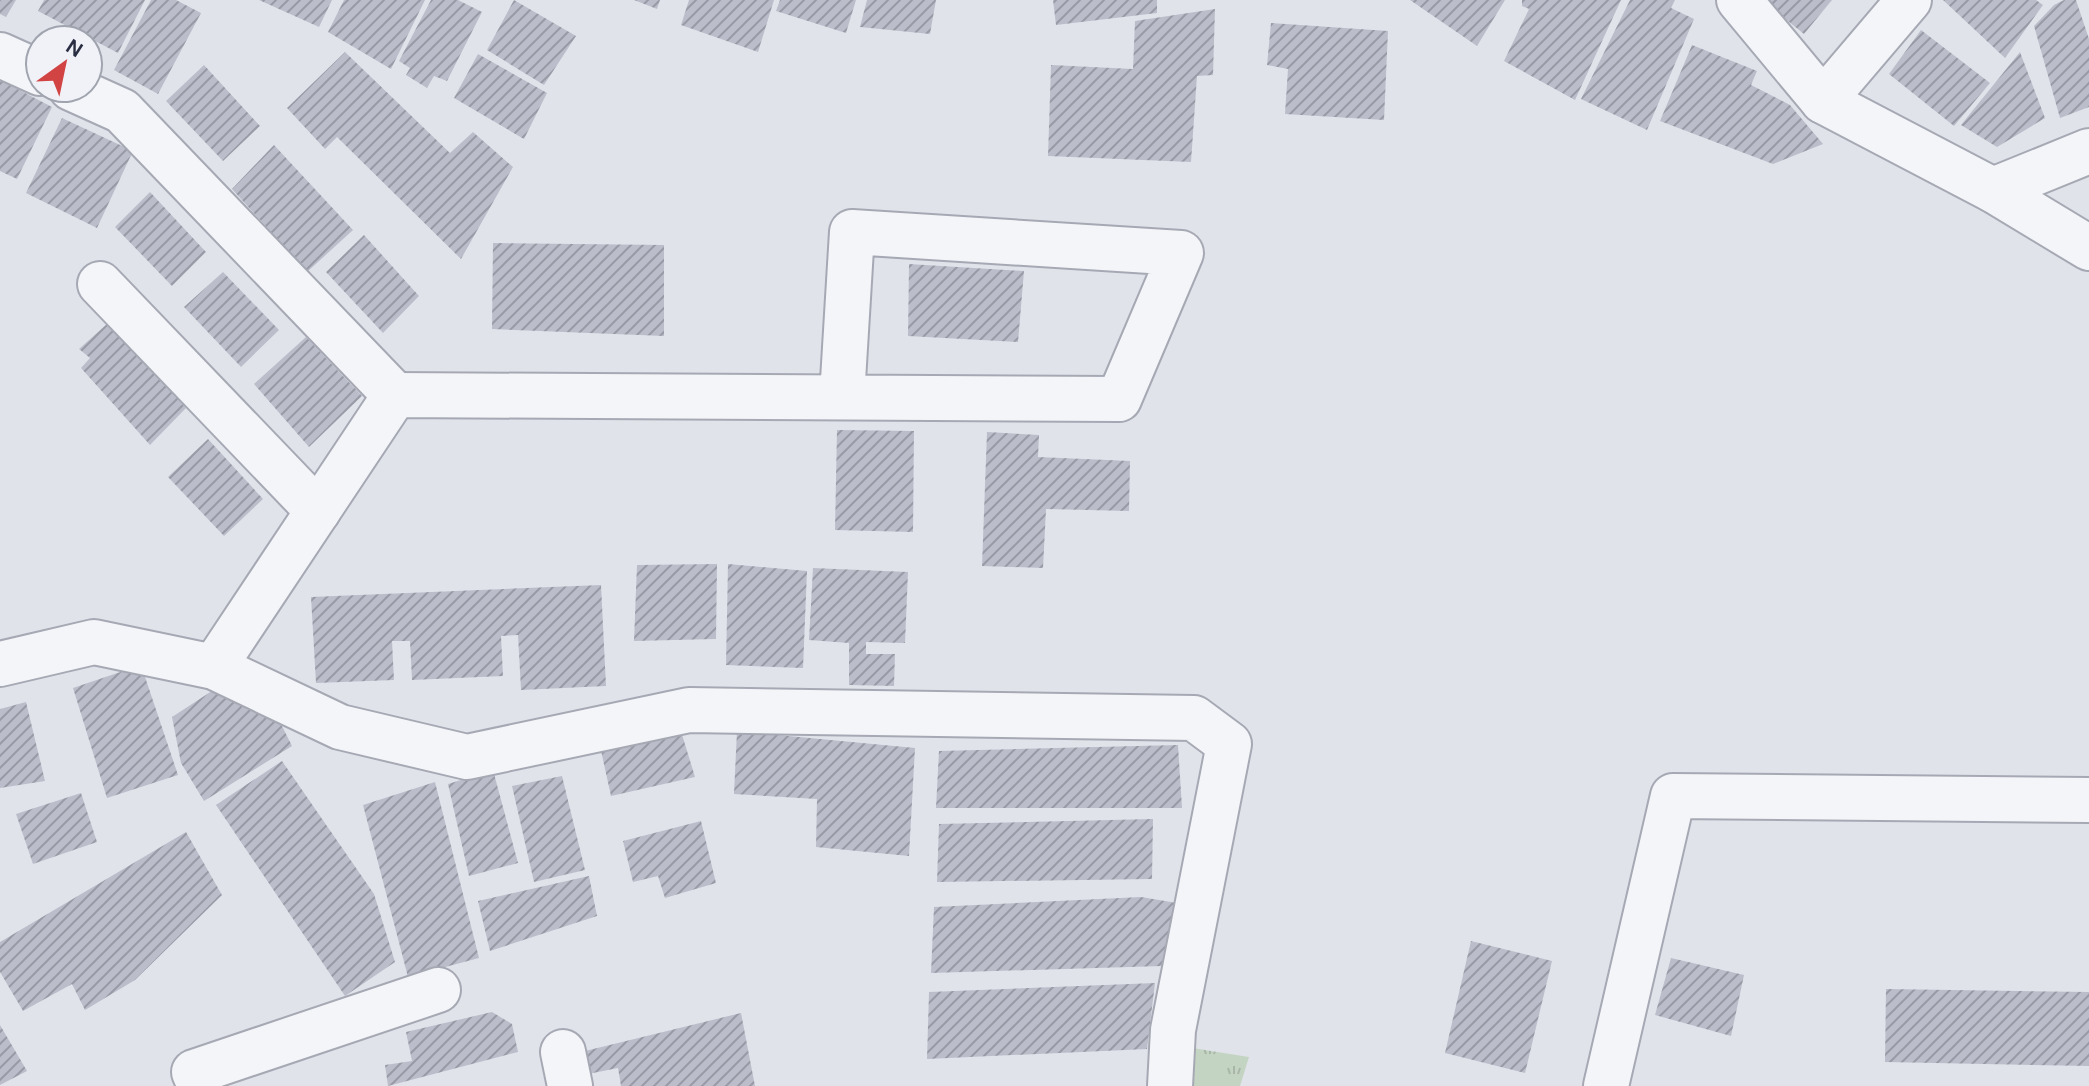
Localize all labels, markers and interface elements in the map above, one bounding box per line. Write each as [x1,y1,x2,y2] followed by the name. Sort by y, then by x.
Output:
[24,24,104,104] north arrow
[61,33,88,63] text: N

